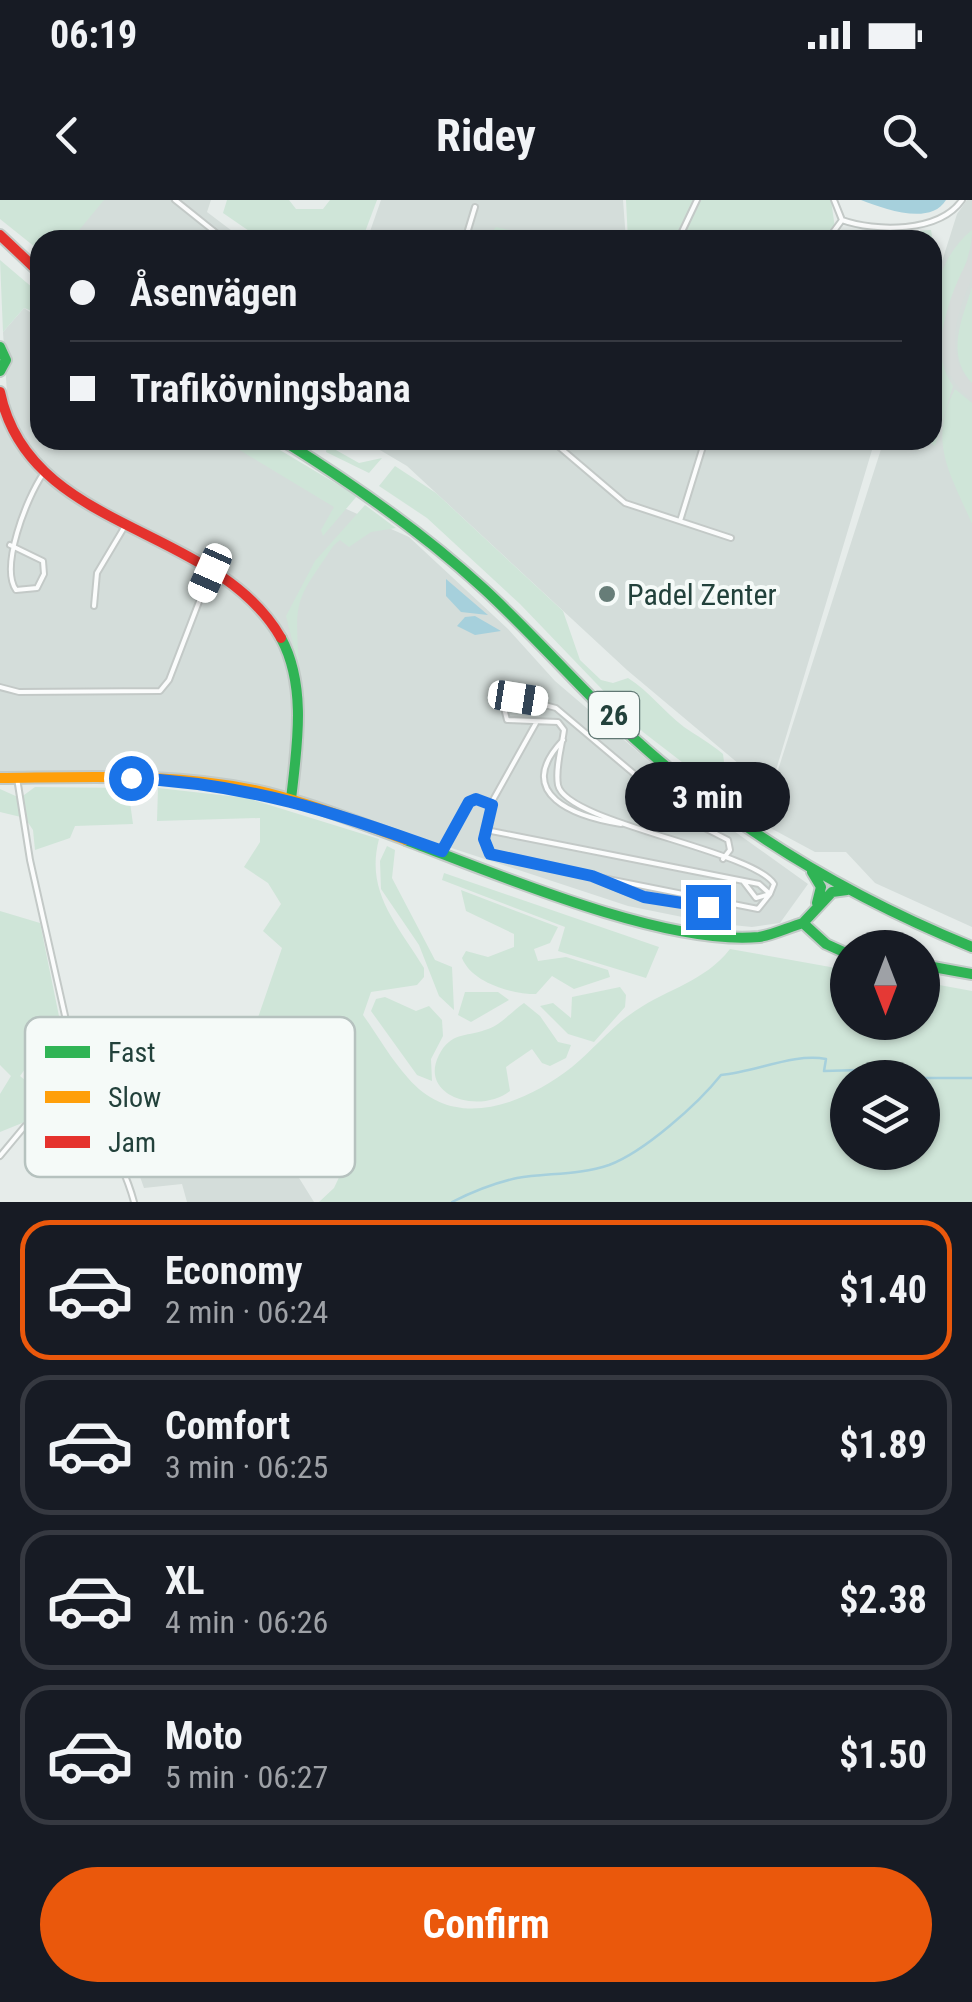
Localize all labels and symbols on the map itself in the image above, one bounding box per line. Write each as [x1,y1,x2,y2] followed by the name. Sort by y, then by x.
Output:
[184,539,236,607] car
[627,577,777,612] place label: Padel Zenter
[596,583,618,605] marker: Padel Zenter
[486,678,550,718] car
[589,692,639,738] road number: 26
[109,756,154,801] route start
[626,762,790,832] callout: 3 min
[686,885,731,930] route end
[830,930,940,1040] north arrow
[25,1017,355,1177] legend
[108,1036,155,1069] text: Fast
[108,1081,161,1114] text: Slow
[108,1126,156,1159] text: Jam

